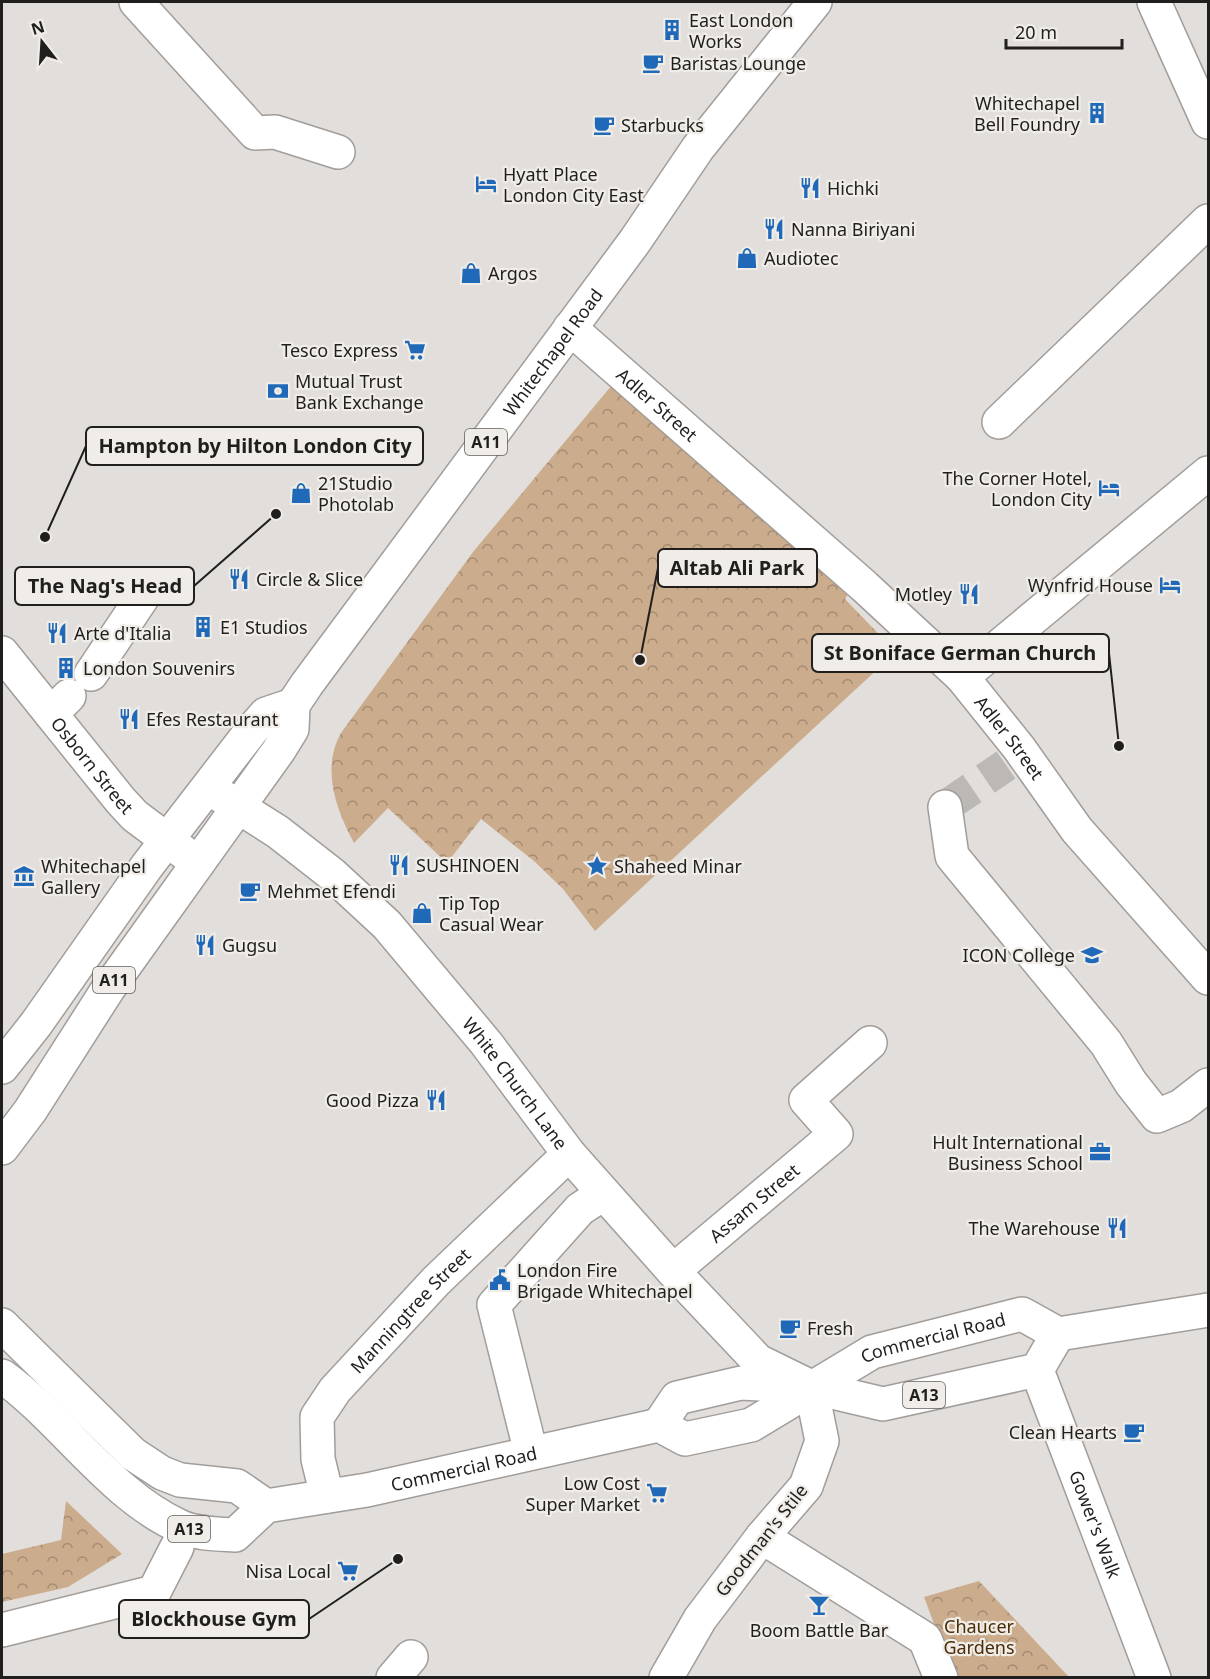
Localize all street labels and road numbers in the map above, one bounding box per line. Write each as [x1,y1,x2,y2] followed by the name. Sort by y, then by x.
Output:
[498,284,608,421] street label: Whitechapel Road
[612,363,703,447] street label: Adler Street
[465,429,507,455] road number: A11
[970,691,1050,785] street label: Adler Street
[46,712,139,819] street label: Osborn Street
[93,967,135,993] road number: A11
[457,1012,573,1154] street label: White Church Lane
[704,1158,805,1248] street label: Assam Street
[345,1242,476,1378] street label: Manningtree Street
[856,1307,1008,1368] street label: Commercial Road
[903,1382,945,1408] road number: A13
[388,1441,539,1496] street label: Commercial Road
[1064,1467,1127,1582] street label: Gower's Walk
[710,1479,812,1601] street label: Goodman's Stile
[168,1516,210,1542] road number: A13

